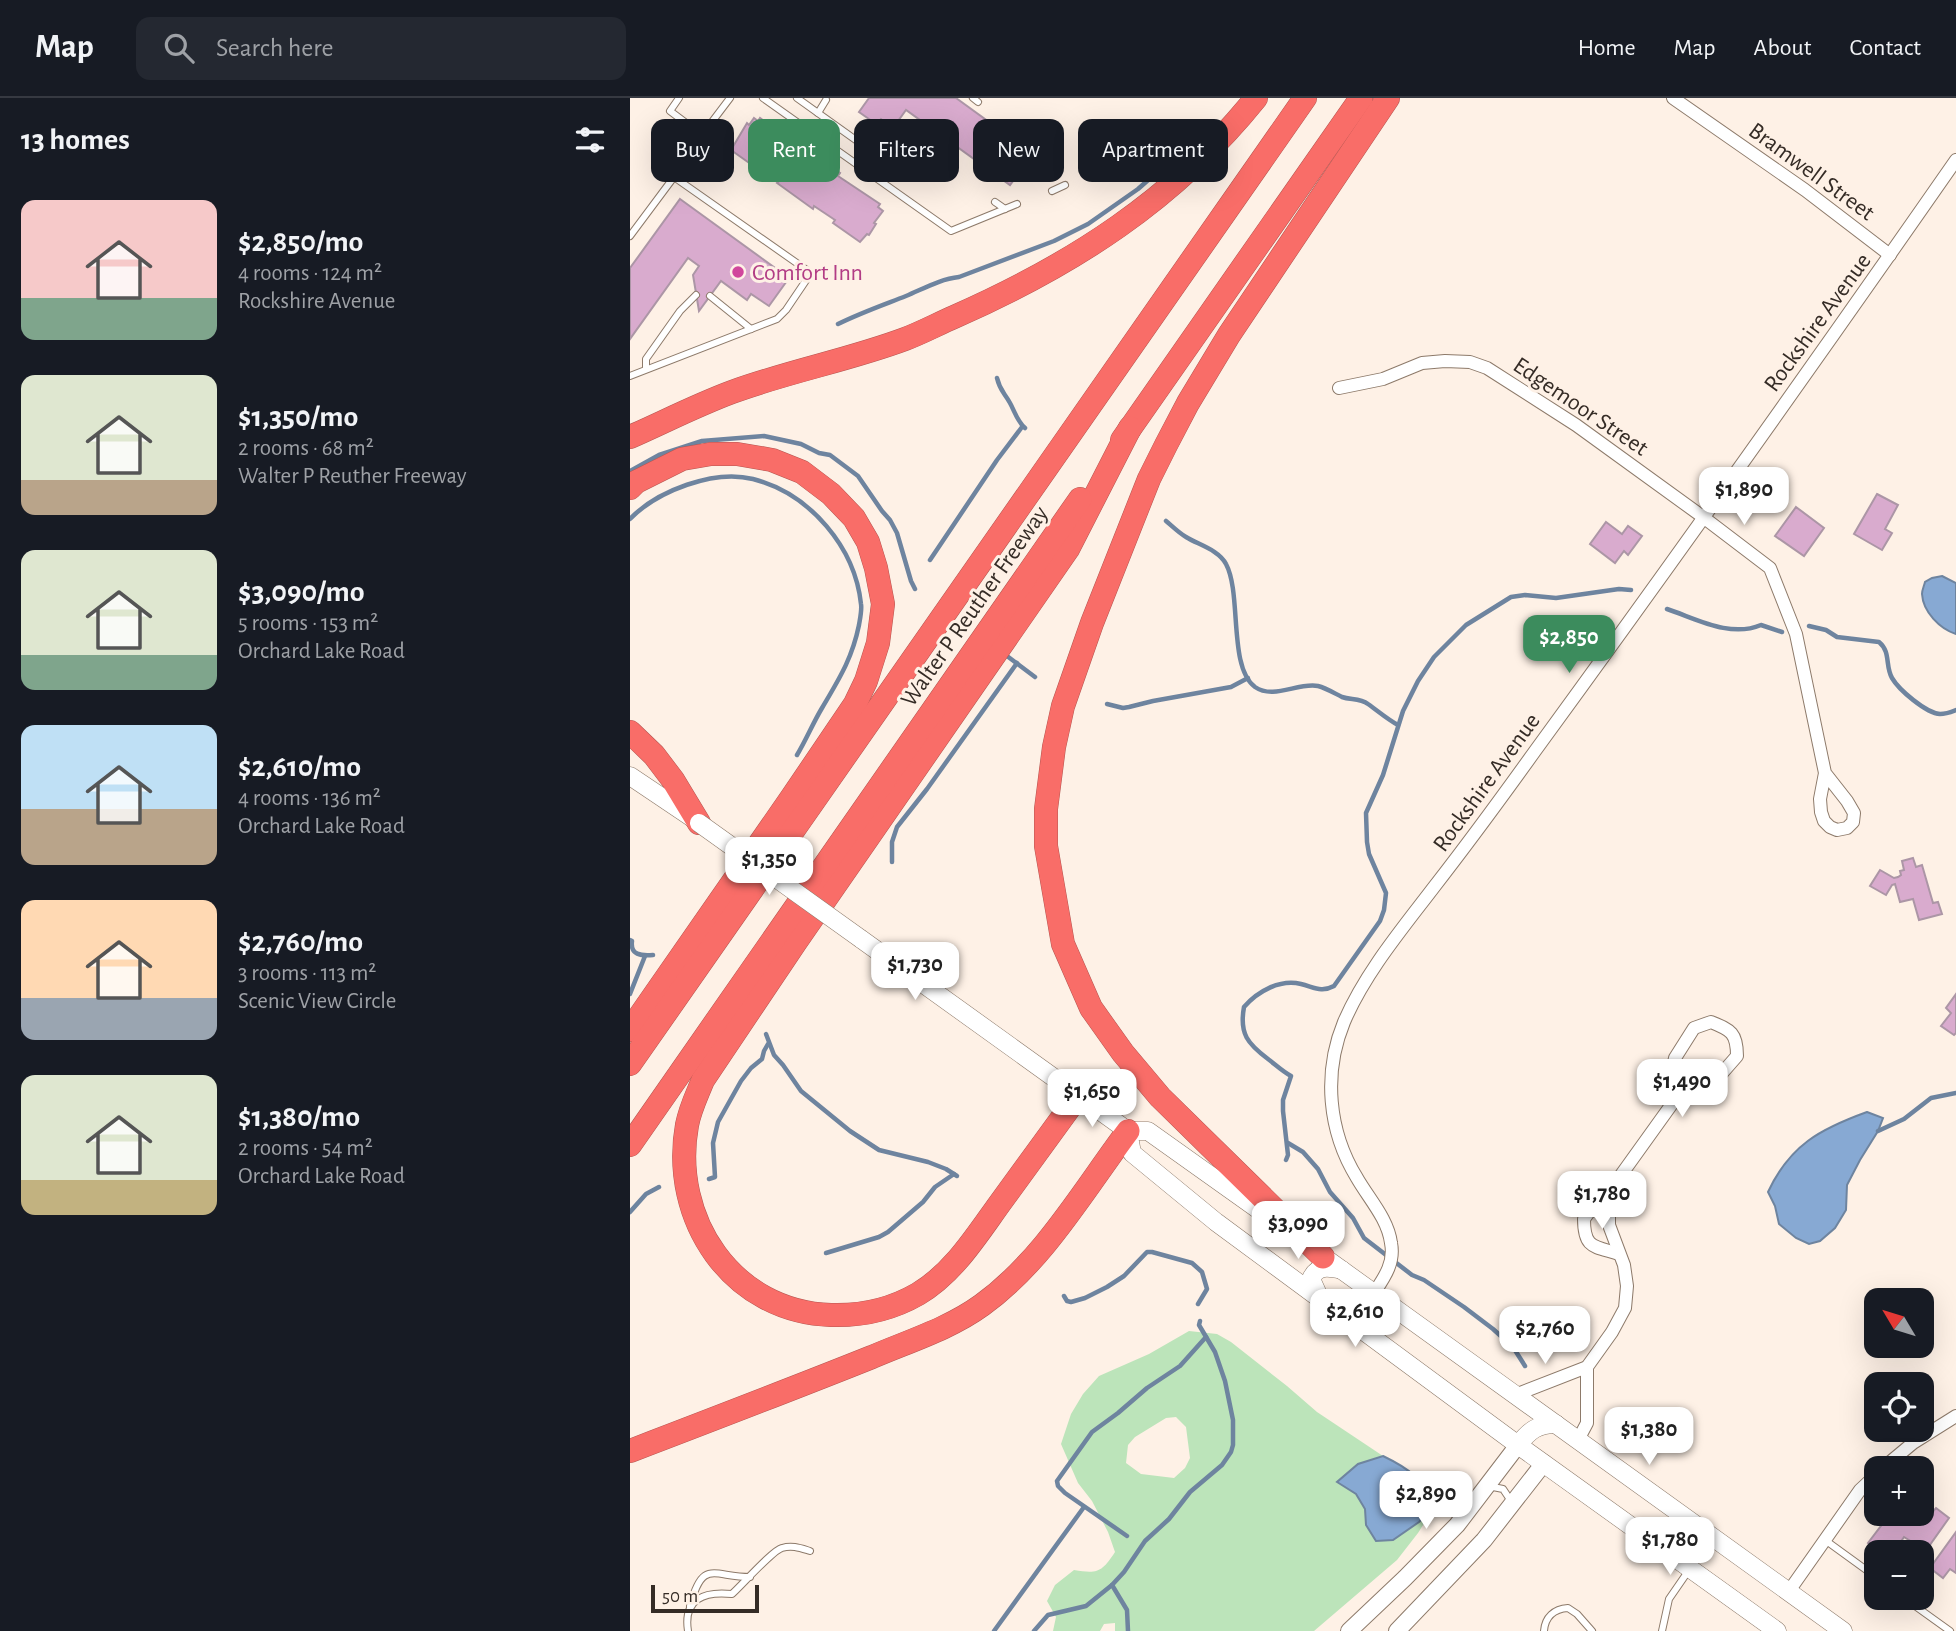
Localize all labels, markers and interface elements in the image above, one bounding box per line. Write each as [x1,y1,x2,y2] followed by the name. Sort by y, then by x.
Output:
[136,17,626,80] search box
[160,29,198,67] icon: search
[35,31,94,64] text: Map
[216,35,334,61] text: Search here
[1578,36,1636,60] text: Home
[1674,36,1716,60] text: Map
[1754,36,1811,60] text: About
[1849,36,1921,60] text: Contact
[1744,118,1879,225] street label: Bramwell Street
[651,119,734,182] chip: Buy
[748,119,840,182] chip: Rent
[854,119,959,182] chip: Filters
[973,119,1064,182] chip: New
[1078,119,1228,182] chip: Apartment
[571,121,609,159] icon: filters
[21,125,130,155] text: 13 homes
[238,227,363,257] text: $2,850/mo
[77,228,161,312] icon: home
[1760,249,1876,396] street label: Rockshire Avenue
[752,261,863,285] place label: Comfort Inn
[238,262,382,285] text: 4 rooms · 124 m²
[730,264,746,280] marker: Comfort Inn
[238,290,395,313] text: Rockshire Avenue
[1509,353,1652,461] street label: Edgemoor Street
[238,402,358,432] text: $1,350/mo
[77,403,161,487] icon: home
[238,437,374,460] text: 2 rooms · 68 m²
[238,465,467,488] text: Walter P Reuther Freeway
[1687,468,1801,527] pin: $1,890
[1715,478,1773,501] text: $1,890
[897,502,1053,711] street label: Walter P Reuther Freeway
[238,577,365,607] text: $3,090/mo
[77,578,161,662] icon: home
[238,612,378,635] text: 5 rooms · 153 m²
[1512,616,1626,675] pin: $2,850
[1539,626,1599,649] text: $2,850
[238,640,405,663] text: Orchard Lake Road
[1429,709,1545,856] street label: Rockshire Avenue
[238,752,361,782] text: $2,610/mo
[77,753,161,837] icon: home
[238,787,381,810] text: 4 rooms · 136 m²
[238,815,405,838] text: Orchard Lake Road
[712,838,826,897] pin: $1,350
[741,848,797,871] text: $1,350
[238,927,363,957] text: $2,760/mo
[77,928,161,1012] icon: home
[858,942,972,1002] pin: $1,730
[887,953,943,976] text: $1,730
[238,962,376,985] text: 3 rooms · 113 m²
[238,990,396,1013] text: Scenic View Circle
[1625,1060,1739,1119] pin: $1,490
[1035,1070,1149,1129] pin: $1,650
[1653,1070,1711,1093] text: $1,490
[1064,1080,1120,1103] text: $1,650
[238,1102,360,1132] text: $1,380/mo
[77,1103,161,1187] icon: home
[238,1137,373,1160] text: 2 rooms · 54 m²
[238,1165,405,1188] text: Orchard Lake Road
[1545,1172,1659,1231] pin: $1,780
[1573,1182,1631,1205] text: $1,780
[1241,1202,1355,1261] pin: $3,090
[1268,1212,1328,1235] text: $3,090
[1864,1288,1934,1358] north arrow
[1864,1288,1934,1610] map controls
[1298,1290,1412,1349] pin: $2,610
[1326,1300,1384,1323] text: $2,610
[1488,1306,1602,1366] pin: $2,760
[1515,1317,1575,1340] text: $2,760
[1864,1372,1934,1442] button: locate
[1592,1408,1706,1467] pin: $1,380
[1620,1418,1678,1441] text: $1,380
[1864,1456,1934,1526] button: +
[1369,1472,1483,1531] pin: $2,890
[1396,1482,1456,1505] text: $2,890
[1613,1518,1727,1577] pin: $1,780
[1641,1528,1699,1551] text: $1,780
[1864,1540,1934,1610] button: −
[651,1582,760,1614] scale bar
[662,1587,698,1606] text: 50 m

